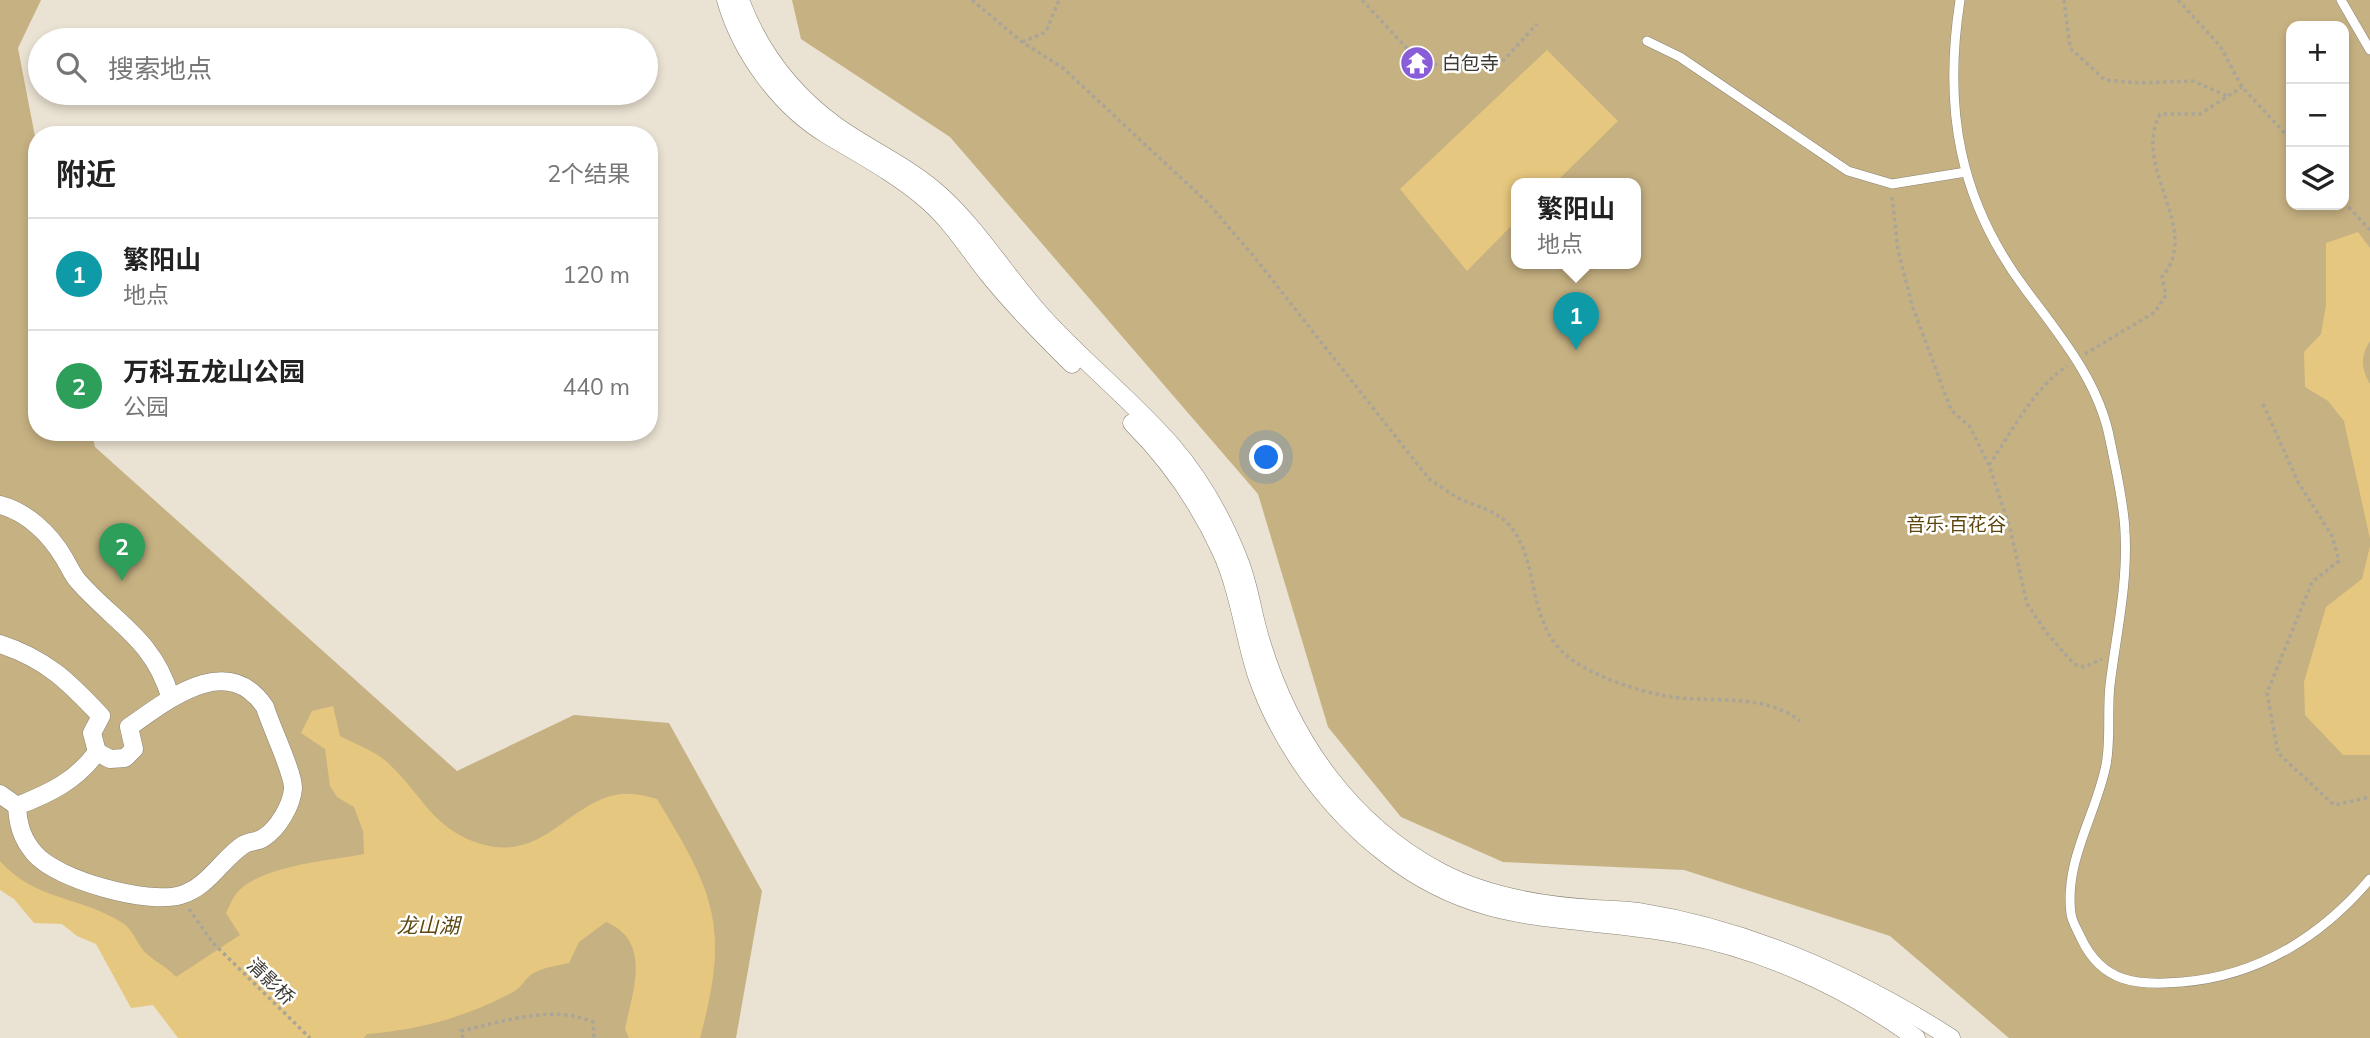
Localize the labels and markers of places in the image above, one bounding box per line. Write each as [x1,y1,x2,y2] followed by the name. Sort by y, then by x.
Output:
[1398,44,1436,82] temple icon: 白包寺
[1442,51,1499,75] place label: 白包寺
[1553,292,1599,350] pin: 1
[99,523,145,581] pin: 2

